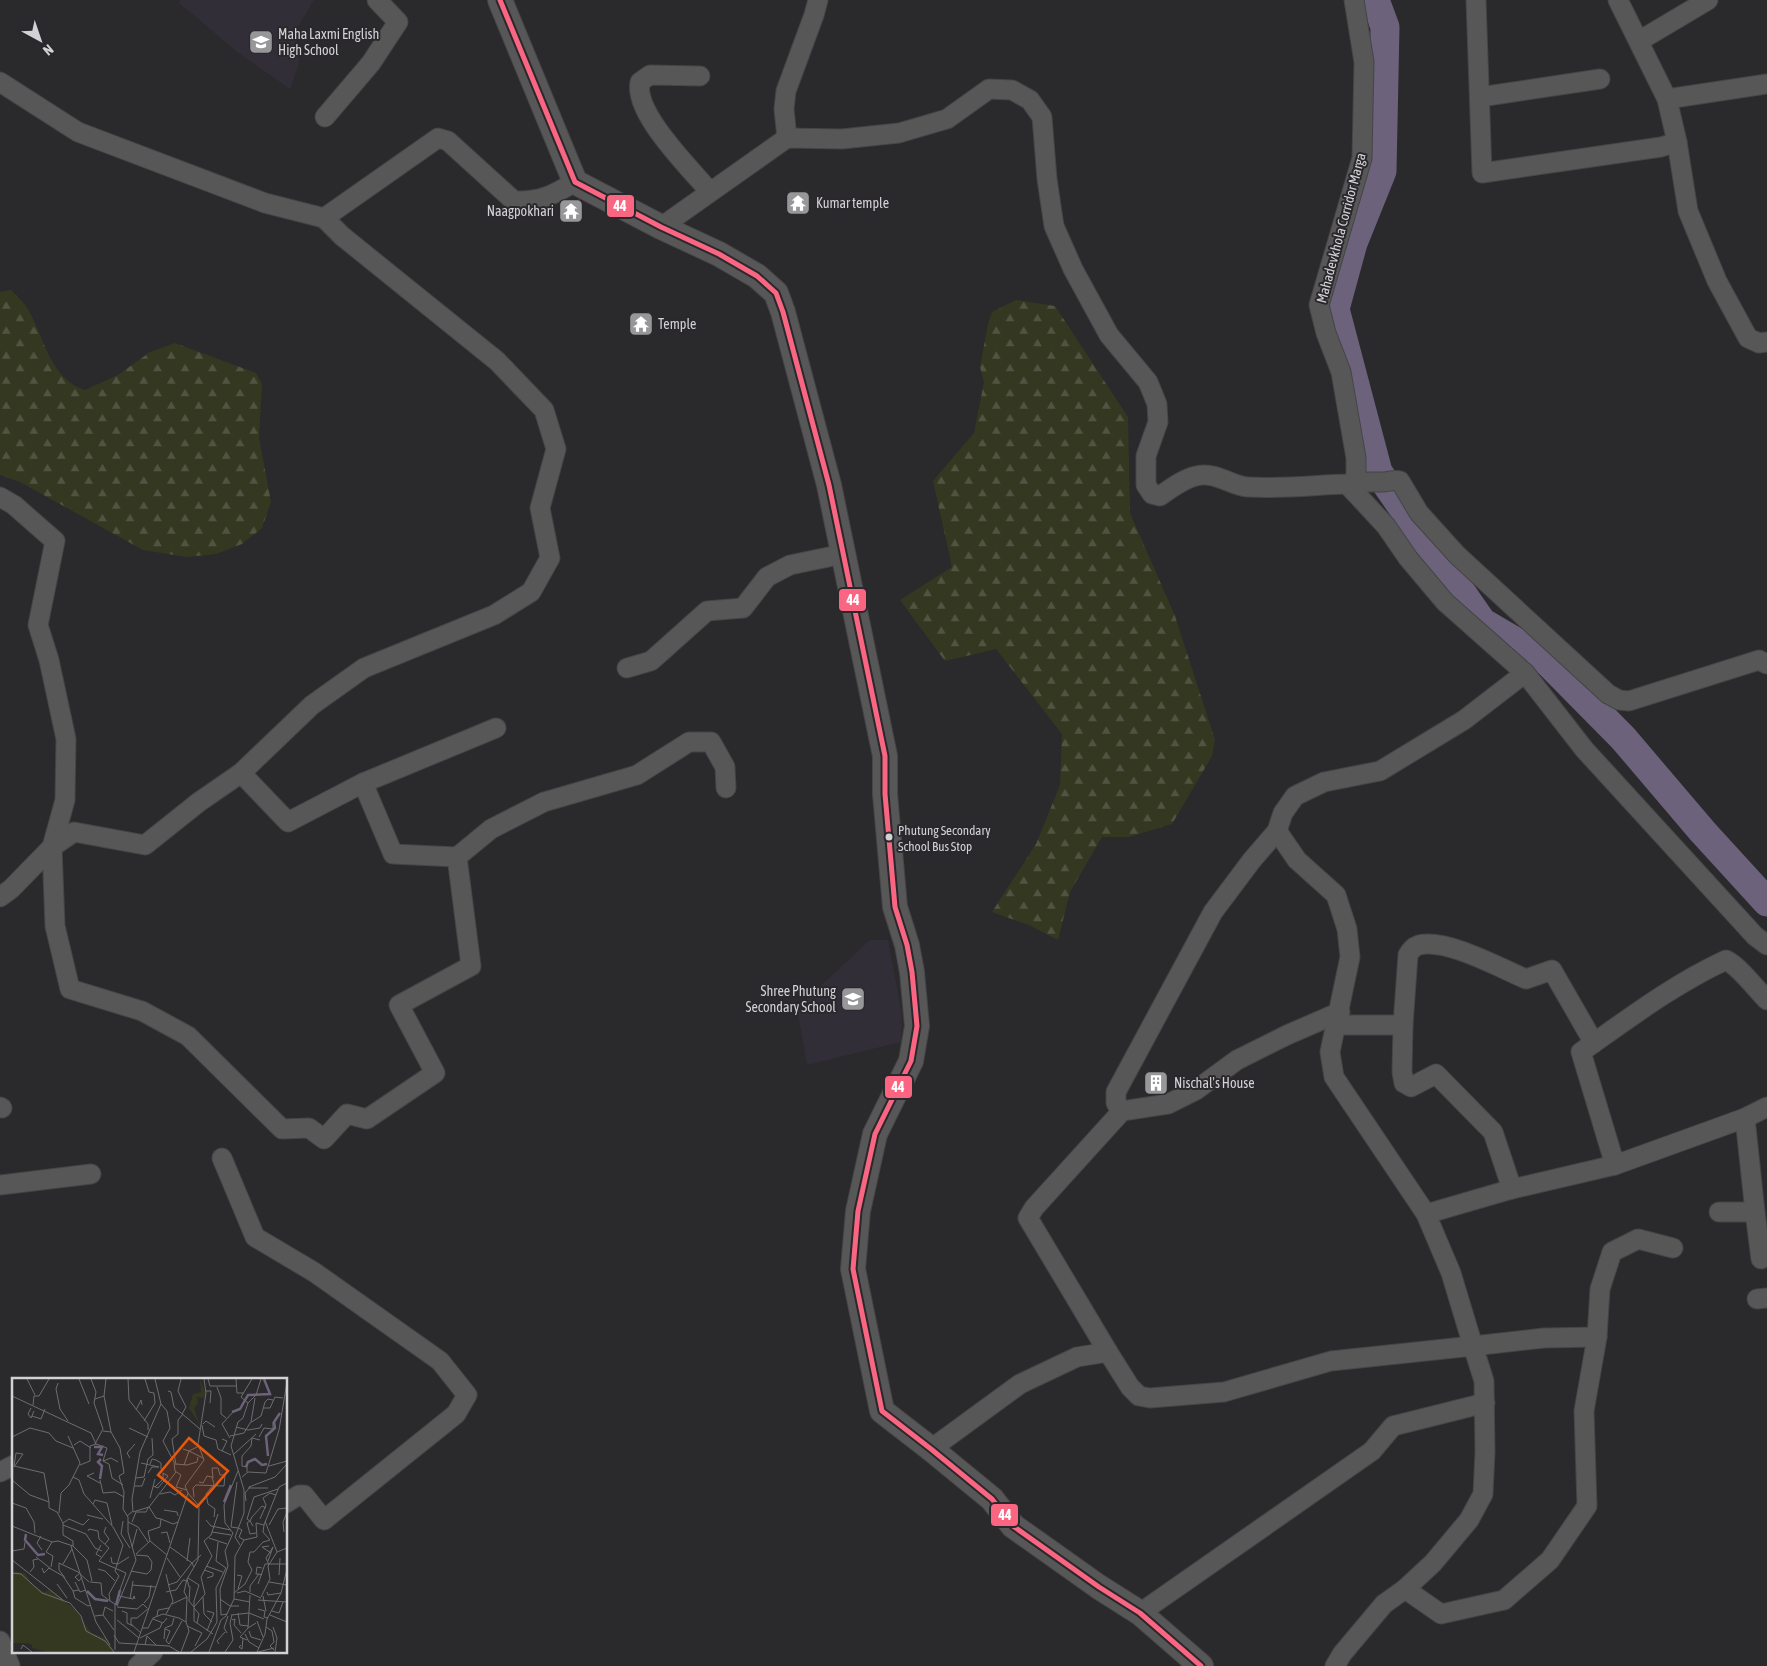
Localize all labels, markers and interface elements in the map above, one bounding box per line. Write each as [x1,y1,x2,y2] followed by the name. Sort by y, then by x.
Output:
[15,15,65,65] north arrow
[278,26,379,58] place label: Maha Laxmi English High School
[248,29,274,55] school or university icon: Maha Laxmi English High School
[40,41,57,59] text: N
[1313,151,1369,305] street label: Mahadevkhola Corridor Marga
[785,190,811,216] temple icon: Kumar temple
[606,194,635,218] line badge: 44
[816,195,889,211] place label: Kumar temple
[558,198,584,224] temple icon: Naagpokhari
[612,198,627,214] text: 44
[487,203,554,219] place label: Naagpokhari
[628,311,654,337] temple icon: Temple
[658,316,696,332] place label: Temple
[838,588,867,612] line badge: 44
[845,592,860,608] text: 44
[898,823,991,854] place label: Phutung Secondary School Bus Stop
[884,832,894,842] marker: Phutung Secondary School Bus Stop
[746,983,836,1015] place label: Shree Phutung Secondary School
[840,986,866,1012] school or university icon: Shree Phutung Secondary School
[1143,1070,1169,1096] building icon: Nischal's House
[884,1075,913,1099] line badge: 44
[1174,1075,1255,1091] place label: Nischal's House
[890,1079,905,1095] text: 44
[12,1378,288,1654] inset map
[990,1503,1019,1527] line badge: 44
[997,1507,1012,1523] text: 44

